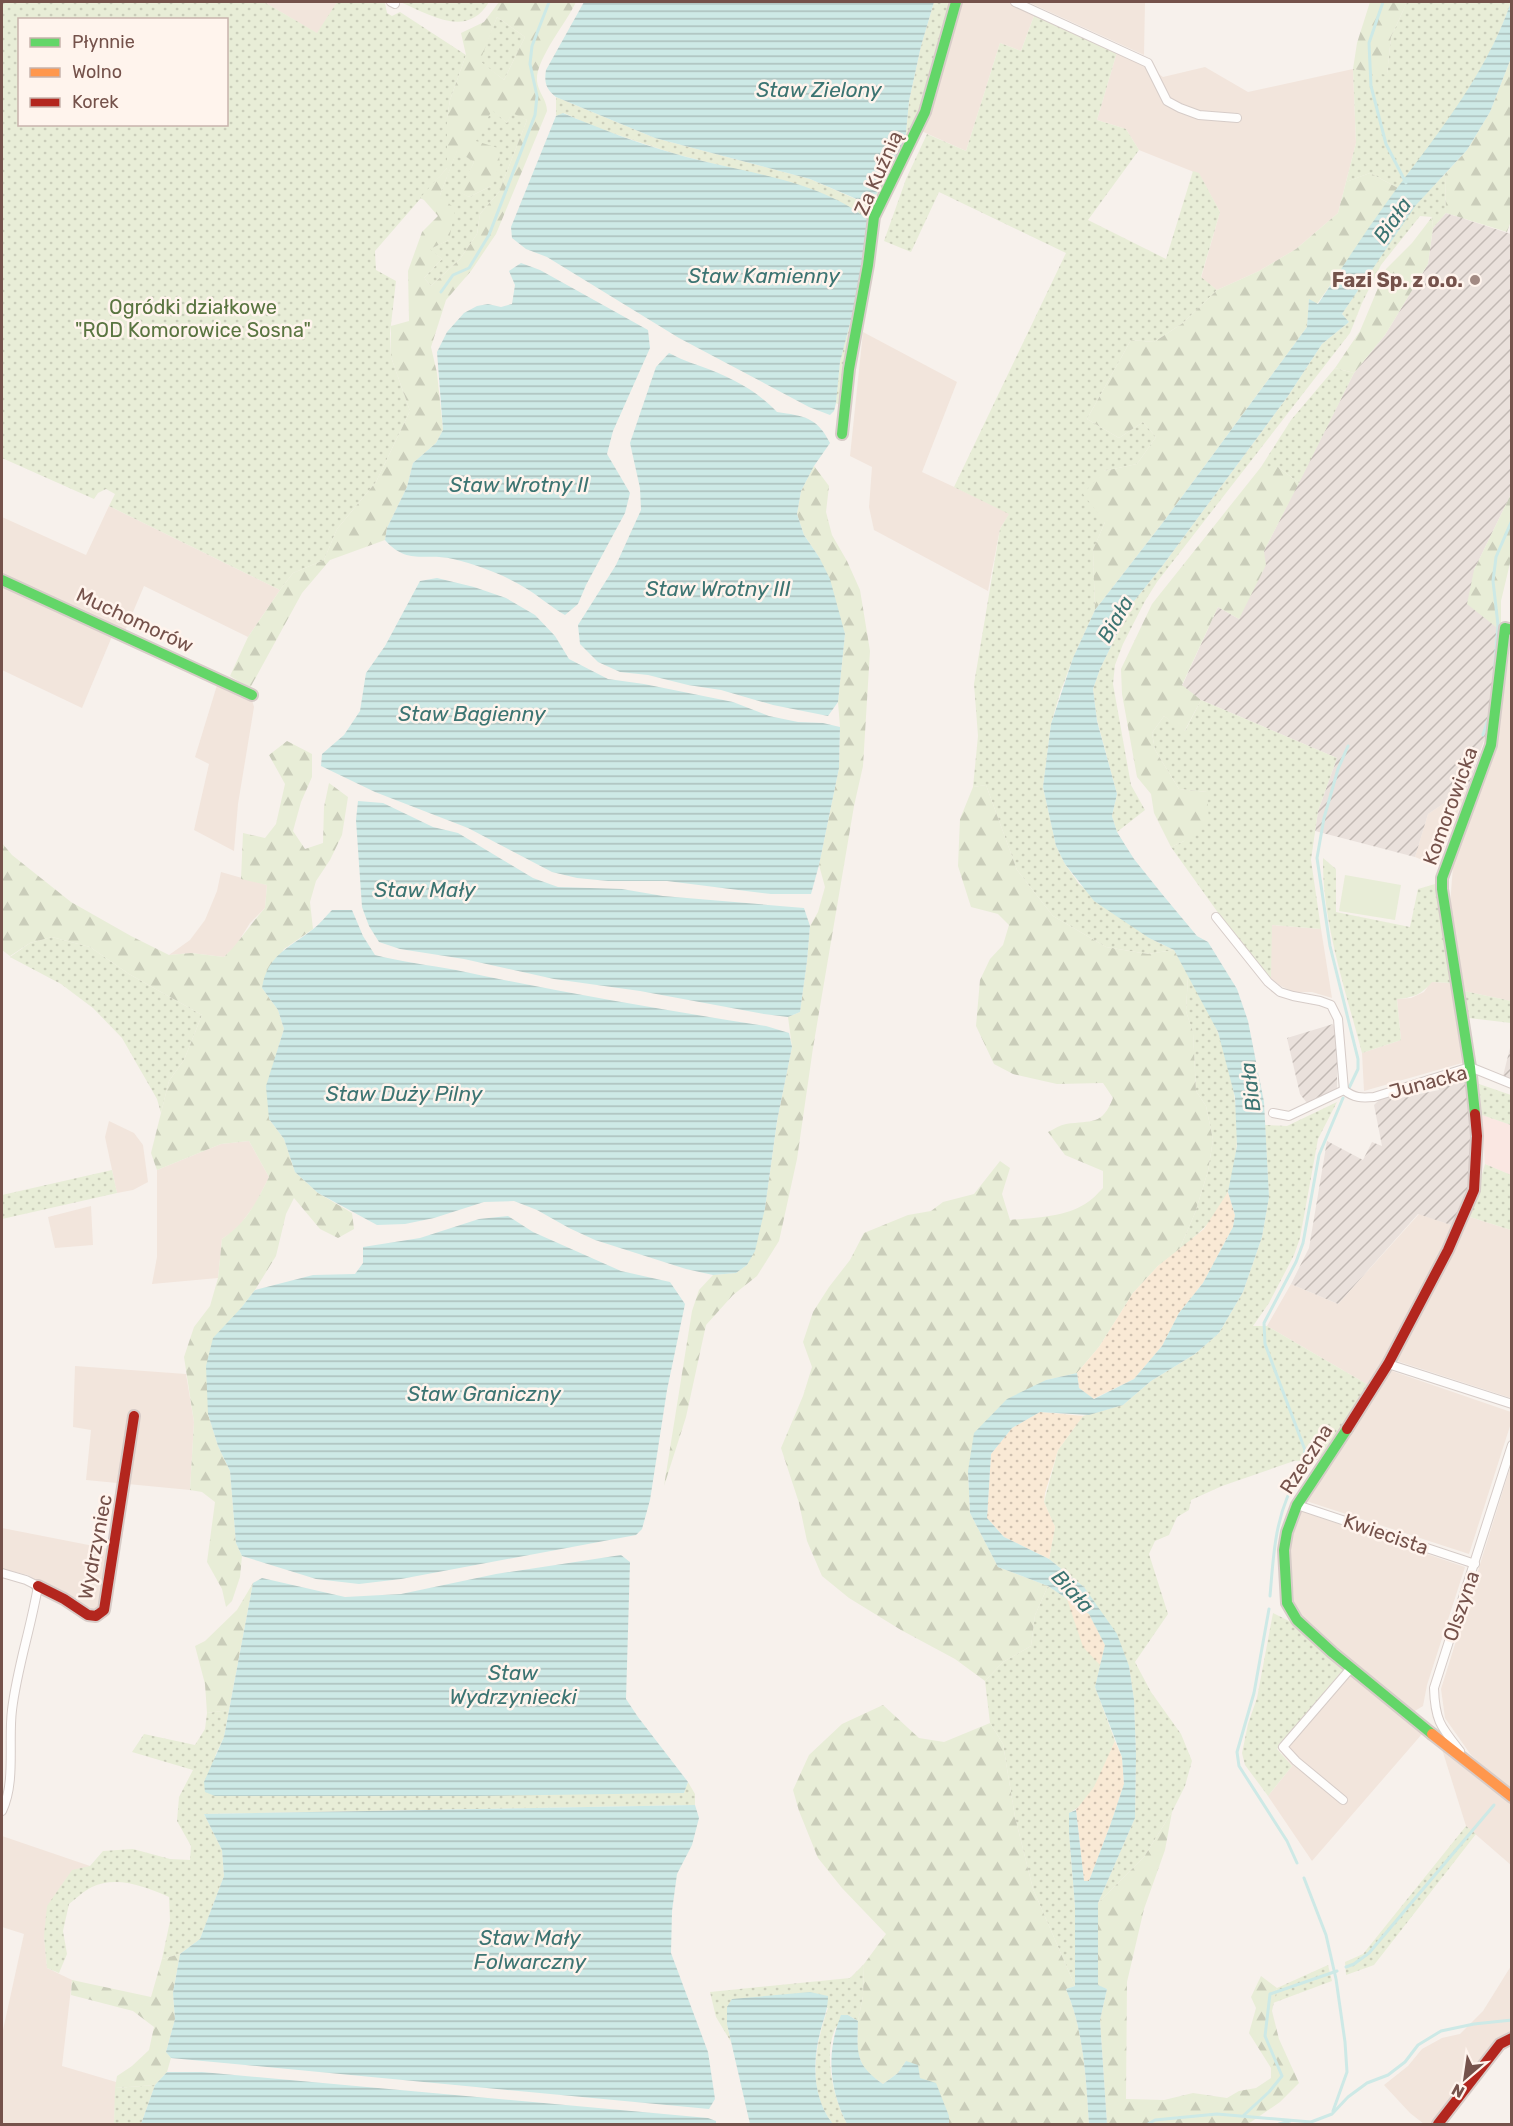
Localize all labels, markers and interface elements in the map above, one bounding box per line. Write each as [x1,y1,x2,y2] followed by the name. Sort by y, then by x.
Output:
[18,18,228,126] legend
[72,31,135,53] text: Płynnie
[72,61,122,83] text: Wolno
[756,77,883,102] water label: Staw Zielony
[72,91,119,113] text: Korek
[849,127,907,219] street label: Za Kuźnią
[1368,193,1416,247] water label: Biała
[688,263,841,288] water label: Staw Kamienny
[1332,268,1463,292] place label: Fazi Sp. z o.o.
[1468,273,1482,287] marker: Fazi Sp. z o.o.
[75,295,311,342] park label: Ogródki działkowe "ROD Komorowice Sosna"
[449,472,589,497] water label: Staw Wrotny II
[645,576,791,601] water label: Staw Wrotny III
[73,582,197,658] street label: Muchomorów
[1092,591,1138,647] water label: Biała
[398,701,547,726] water label: Staw Bagienny
[1418,744,1482,868] street label: Komorowicka
[374,877,477,902] water label: Staw Mały
[1386,1060,1470,1104] street label: Junacka
[1235,1061,1265,1113] water label: Biała
[326,1081,484,1106] water label: Staw Duży Pilny
[407,1381,562,1406] water label: Staw Graniczny
[1274,1419,1338,1499] street label: Rzeczna
[73,1492,117,1602] street label: Wydrzyniec
[1340,1508,1432,1560] street label: Kwiecista
[1047,1564,1099,1618] water label: Biała
[1438,1568,1484,1644] street label: Olszyna
[449,1660,578,1709] water label: Staw Wydrzyniecki
[474,1925,588,1974] water label: Staw Mały Folwarczny
[1435,2048,1495,2108] north arrow
[1448,2080,1468,2102] text: N

